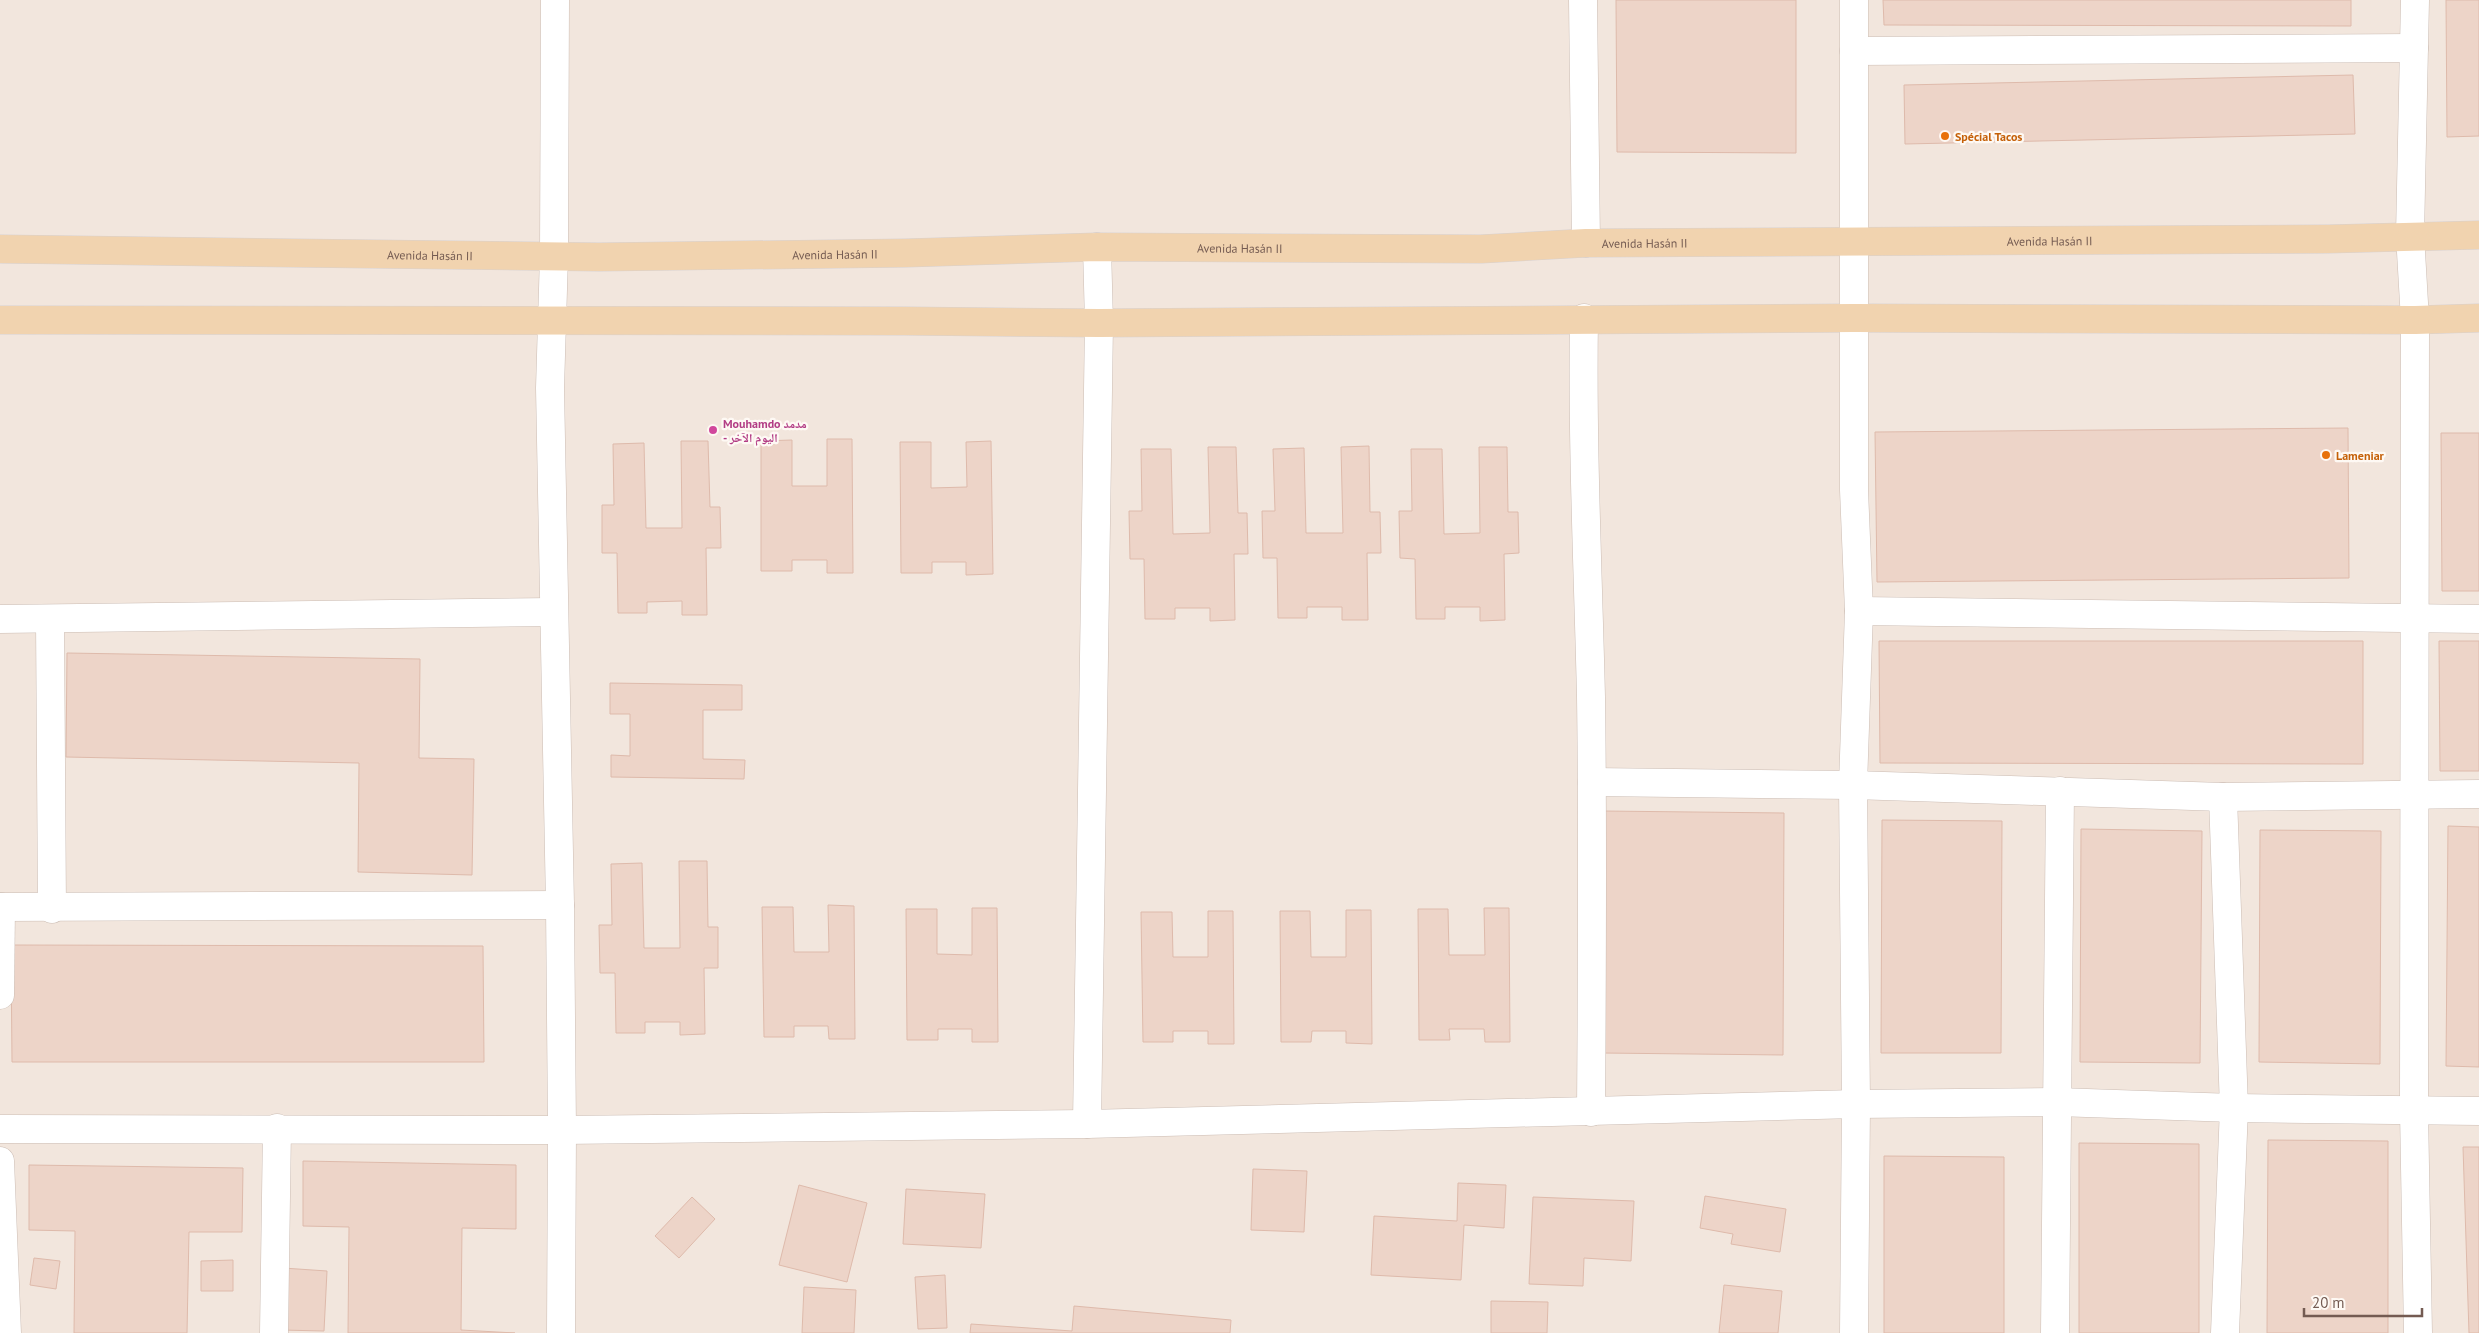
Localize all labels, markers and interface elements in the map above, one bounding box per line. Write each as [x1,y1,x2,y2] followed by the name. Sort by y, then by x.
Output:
[1955,129,2022,144] place label: Spécial Tacos
[1939,130,1951,142] marker: Spécial Tacos
[2007,233,2093,248] street label: Avenida Hasán II
[1602,235,1688,250] street label: Avenida Hasán II
[1197,240,1283,255] street label: Avenida Hasán II
[792,246,878,262] street label: Avenida Hasán II
[387,247,473,263] street label: Avenida Hasán II
[723,416,807,446] place label: Mouhamdo مدمد - اليوم الآخر
[707,424,719,436] marker: Mouhamdo مدمد - اليوم الآخر
[2336,448,2385,463] place label: Lameniar
[2320,449,2332,461] marker: Lameniar
[2304,1286,2422,1318] scale bar
[2312,1293,2345,1312] text: 20 m

